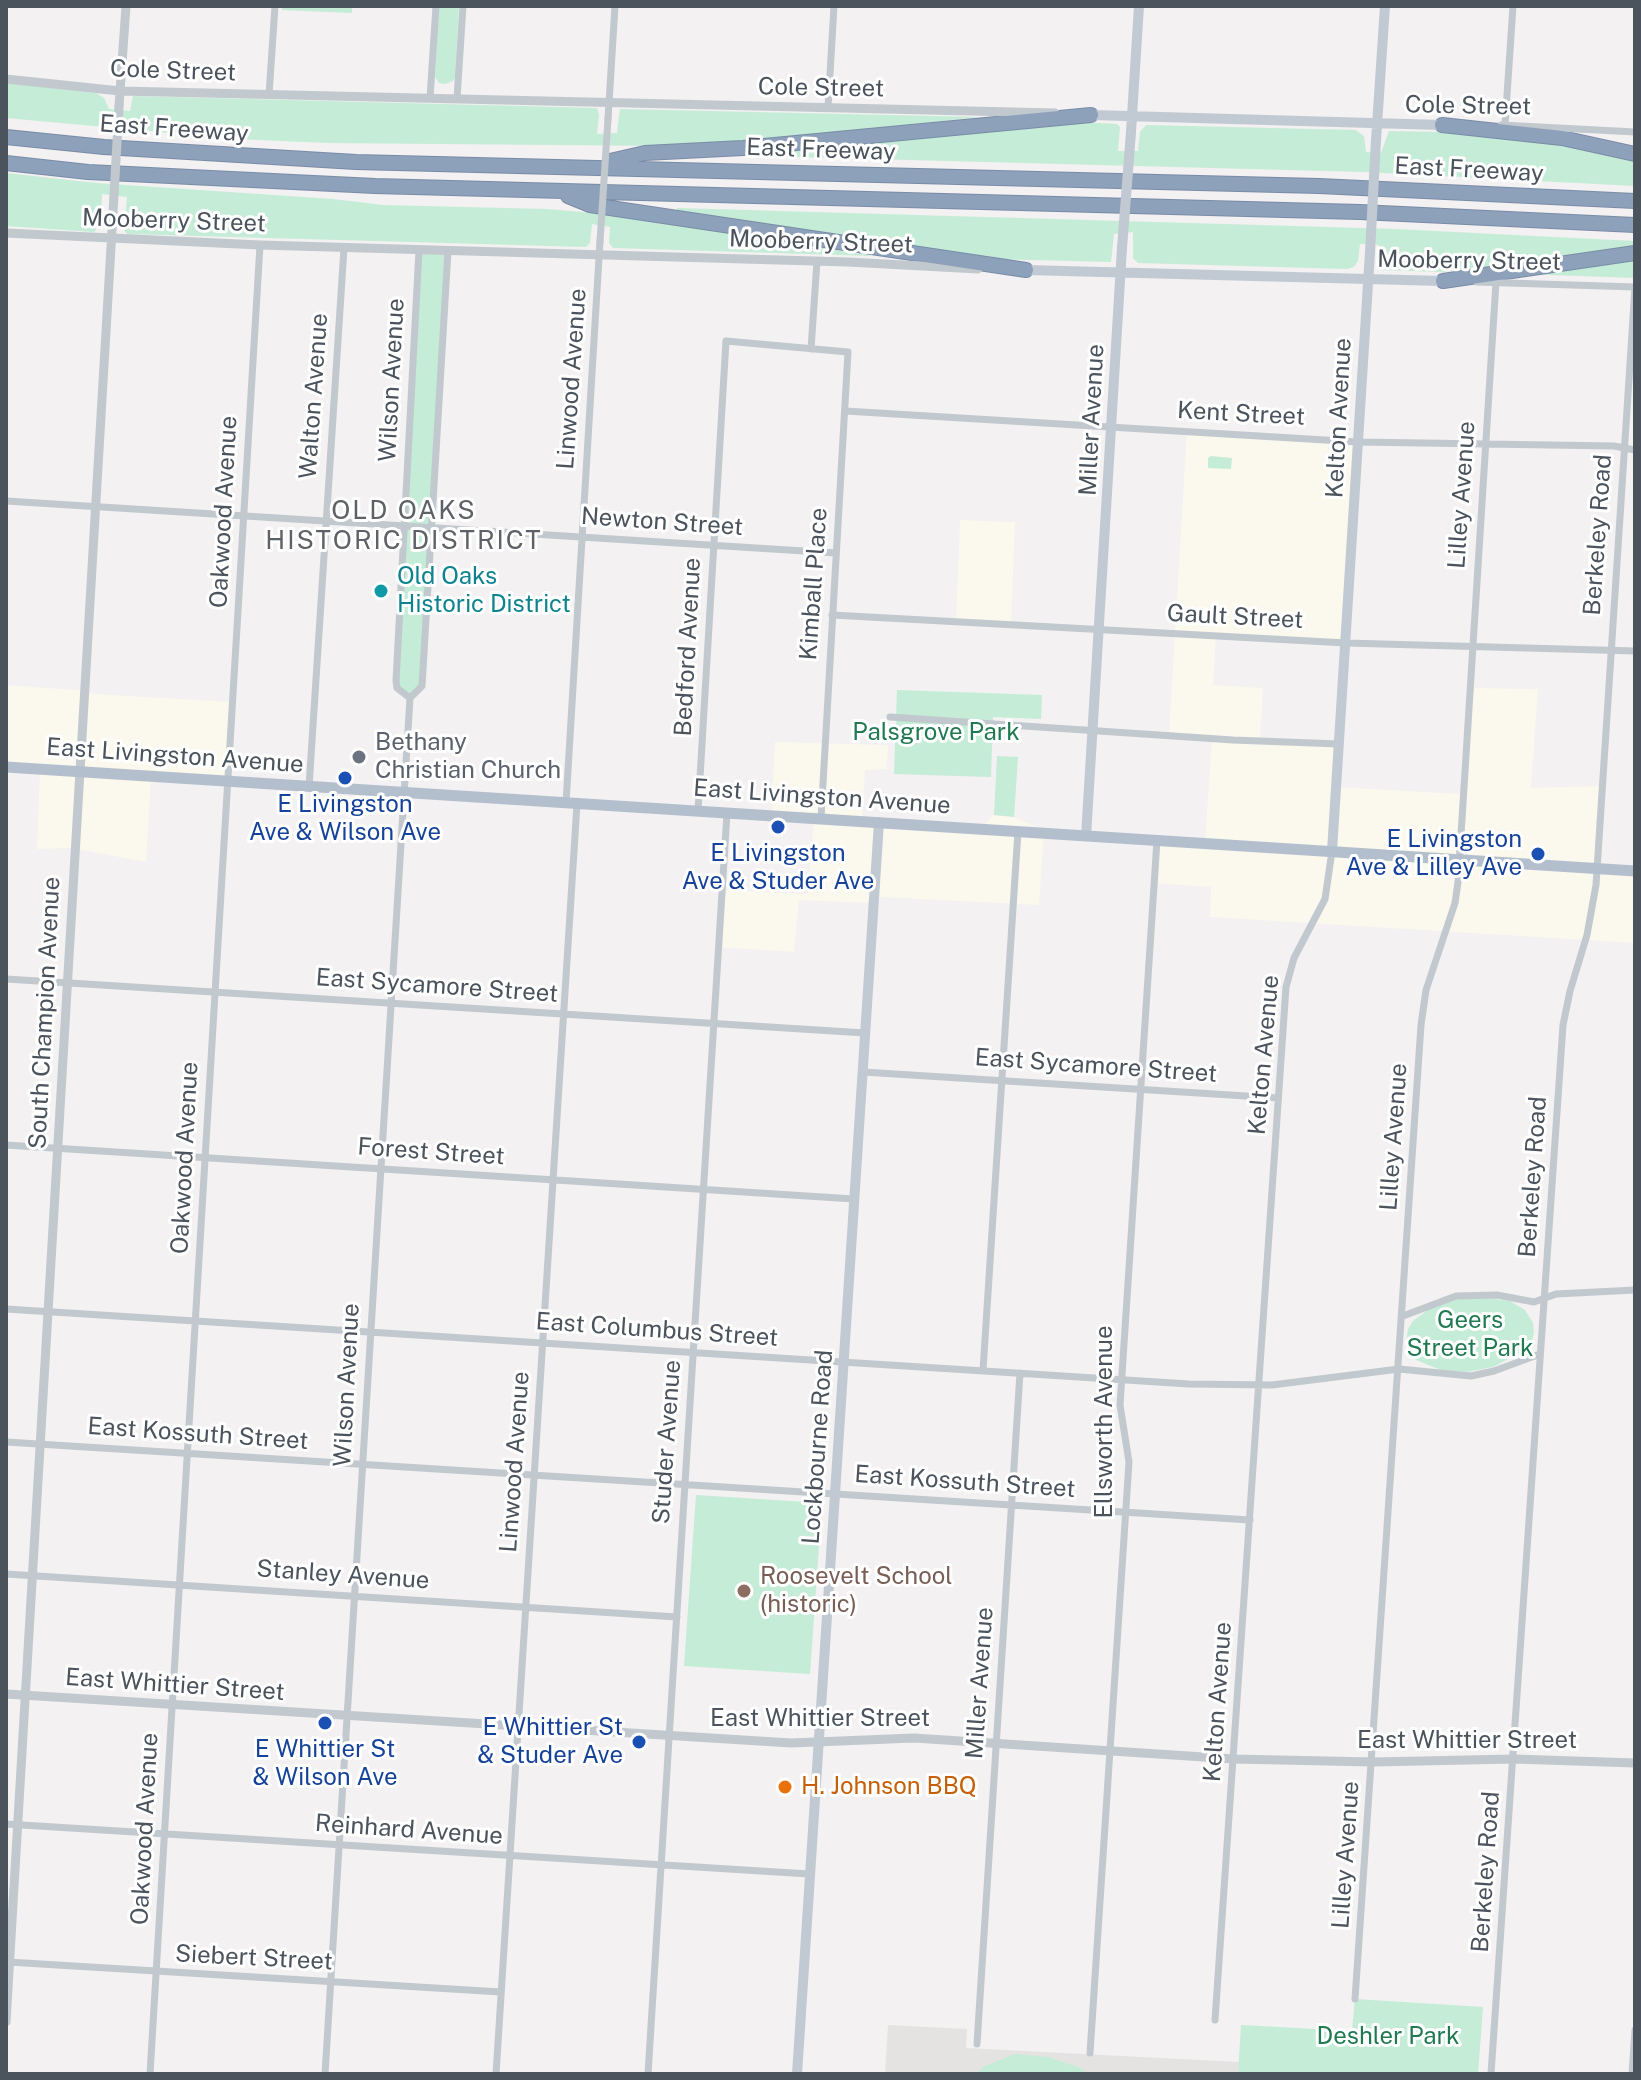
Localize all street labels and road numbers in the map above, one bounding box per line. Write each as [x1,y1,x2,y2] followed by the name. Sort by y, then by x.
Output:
[109,54,237,88] street label: Cole Street
[758,73,884,103] street label: Cole Street
[1405,91,1531,121] street label: Cole Street
[98,109,250,149] street label: East Freeway
[746,133,896,167] street label: East Freeway
[1394,152,1544,188] street label: East Freeway
[82,203,266,239] street label: Mooberry Street
[729,224,913,260] street label: Mooberry Street
[1377,245,1561,277] street label: Mooberry Street
[551,287,593,471] street label: Linwood Avenue
[373,297,411,463] street label: Wilson Avenue
[294,312,334,480] street label: Walton Avenue
[1320,337,1358,499] street label: Kelton Avenue
[1074,343,1110,497] street label: Miller Avenue
[1176,396,1306,432] street label: Kent Street
[205,415,243,609] street label: Oakwood Avenue
[1442,420,1482,570] street label: Lilley Avenue
[1578,454,1618,616] street label: Berkeley Road
[580,502,744,542] street label: Newton Street
[794,507,834,661] street label: Kimball Place
[669,557,707,737] street label: Bedford Avenue
[1166,599,1304,635] street label: Gault Street
[45,733,305,779] street label: East Livingston Avenue
[692,774,952,820] street label: East Livingston Avenue
[23,876,67,1150] street label: South Champion Avenue
[315,963,559,1009] street label: East Sycamore Street
[1243,974,1285,1136] street label: Kelton Avenue
[974,1043,1218,1089] street label: East Sycamore Street
[166,1061,204,1255] street label: Oakwood Avenue
[1374,1062,1414,1212] street label: Lilley Avenue
[1513,1096,1553,1258] street label: Berkeley Road
[357,1132,505,1172] street label: Forest Street
[328,1302,366,1468] street label: Wilson Avenue
[535,1307,779,1353] street label: East Columbus Street
[1091,1325,1119,1519] street label: Ellsworth Avenue
[797,1349,839,1545] street label: Lockbourne Road
[647,1359,687,1525] street label: Studer Avenue
[494,1370,536,1554] street label: Linwood Avenue
[87,1412,309,1456] street label: East Kossuth Street
[854,1460,1076,1504] street label: East Kossuth Street
[256,1555,430,1595] street label: Stanley Avenue
[960,1606,1000,1760] street label: Miller Avenue
[1198,1621,1238,1783] street label: Kelton Avenue
[64,1663,286,1707] street label: East Whittier Street
[710,1705,930,1733] street label: East Whittier Street
[1357,1727,1577,1755] street label: East Whittier Street
[126,1732,164,1926] street label: Oakwood Avenue
[1326,1780,1366,1930] street label: Lilley Avenue
[1466,1791,1506,1953] street label: Berkeley Road
[314,1809,504,1851] street label: Reinhard Avenue
[174,1939,334,1977] street label: Siebert Street

